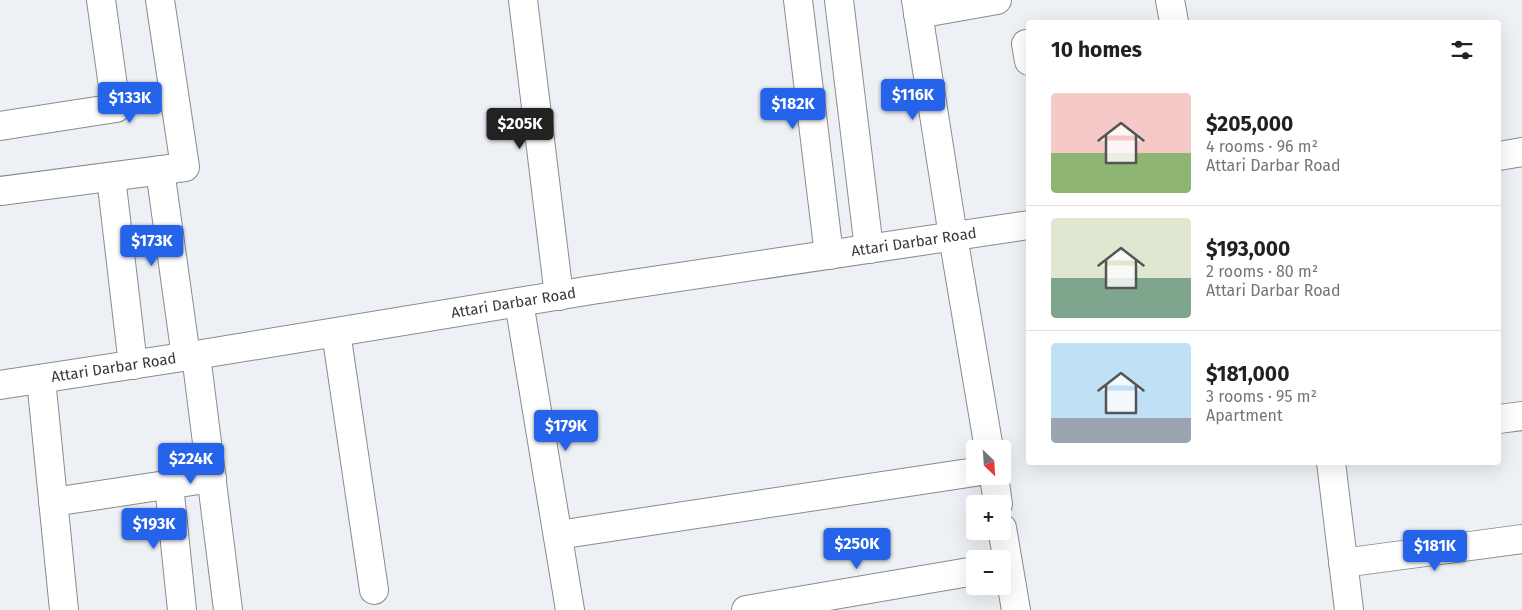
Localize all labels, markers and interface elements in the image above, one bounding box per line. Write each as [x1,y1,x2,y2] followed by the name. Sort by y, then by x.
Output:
[1448,36,1476,64] icon: filters
[1051,37,1142,63] text: 10 homes
[878,78,948,121] pin: $116K
[95,82,165,124] pin: $133K
[892,85,934,104] text: $116K
[109,88,151,107] text: $133K
[758,88,828,130] pin: $182K
[771,94,815,113] text: $182K
[485,108,555,150] pin: $205K
[1206,111,1293,137] text: $205,000
[1091,113,1151,173] icon: home
[498,114,542,133] text: $205K
[1206,137,1318,156] text: 4 rooms · 96 m²
[1206,156,1341,175] text: Attari Darbar Road
[117,224,187,267] pin: $173K
[850,224,978,260] street label: Attari Darbar Road
[131,231,173,250] text: $173K
[1206,236,1290,262] text: $193,000
[1091,238,1151,298] icon: home
[1206,262,1318,281] text: 2 rooms · 80 m²
[1206,281,1341,300] text: Attari Darbar Road
[450,284,577,322] street label: Attari Darbar Road
[50,349,177,386] street label: Attari Darbar Road
[1206,361,1289,387] text: $181,000
[1091,363,1151,423] icon: home
[1206,387,1317,406] text: 3 rooms · 95 m²
[1206,406,1283,425] text: Apartment
[531,410,601,452] pin: $179K
[545,416,587,435] text: $179K
[966,440,1011,485] north arrow
[966,440,1011,595] map controls
[156,442,226,485] pin: $224K
[169,449,213,468] text: $224K
[966,495,1011,540] button: +
[119,508,189,550] pin: $193K
[133,514,175,533] text: $193K
[822,528,892,570] pin: $250K
[1400,530,1470,572] pin: $181K
[835,534,879,553] text: $250K
[1414,536,1456,555] text: $181K
[966,550,1011,595] button: −

